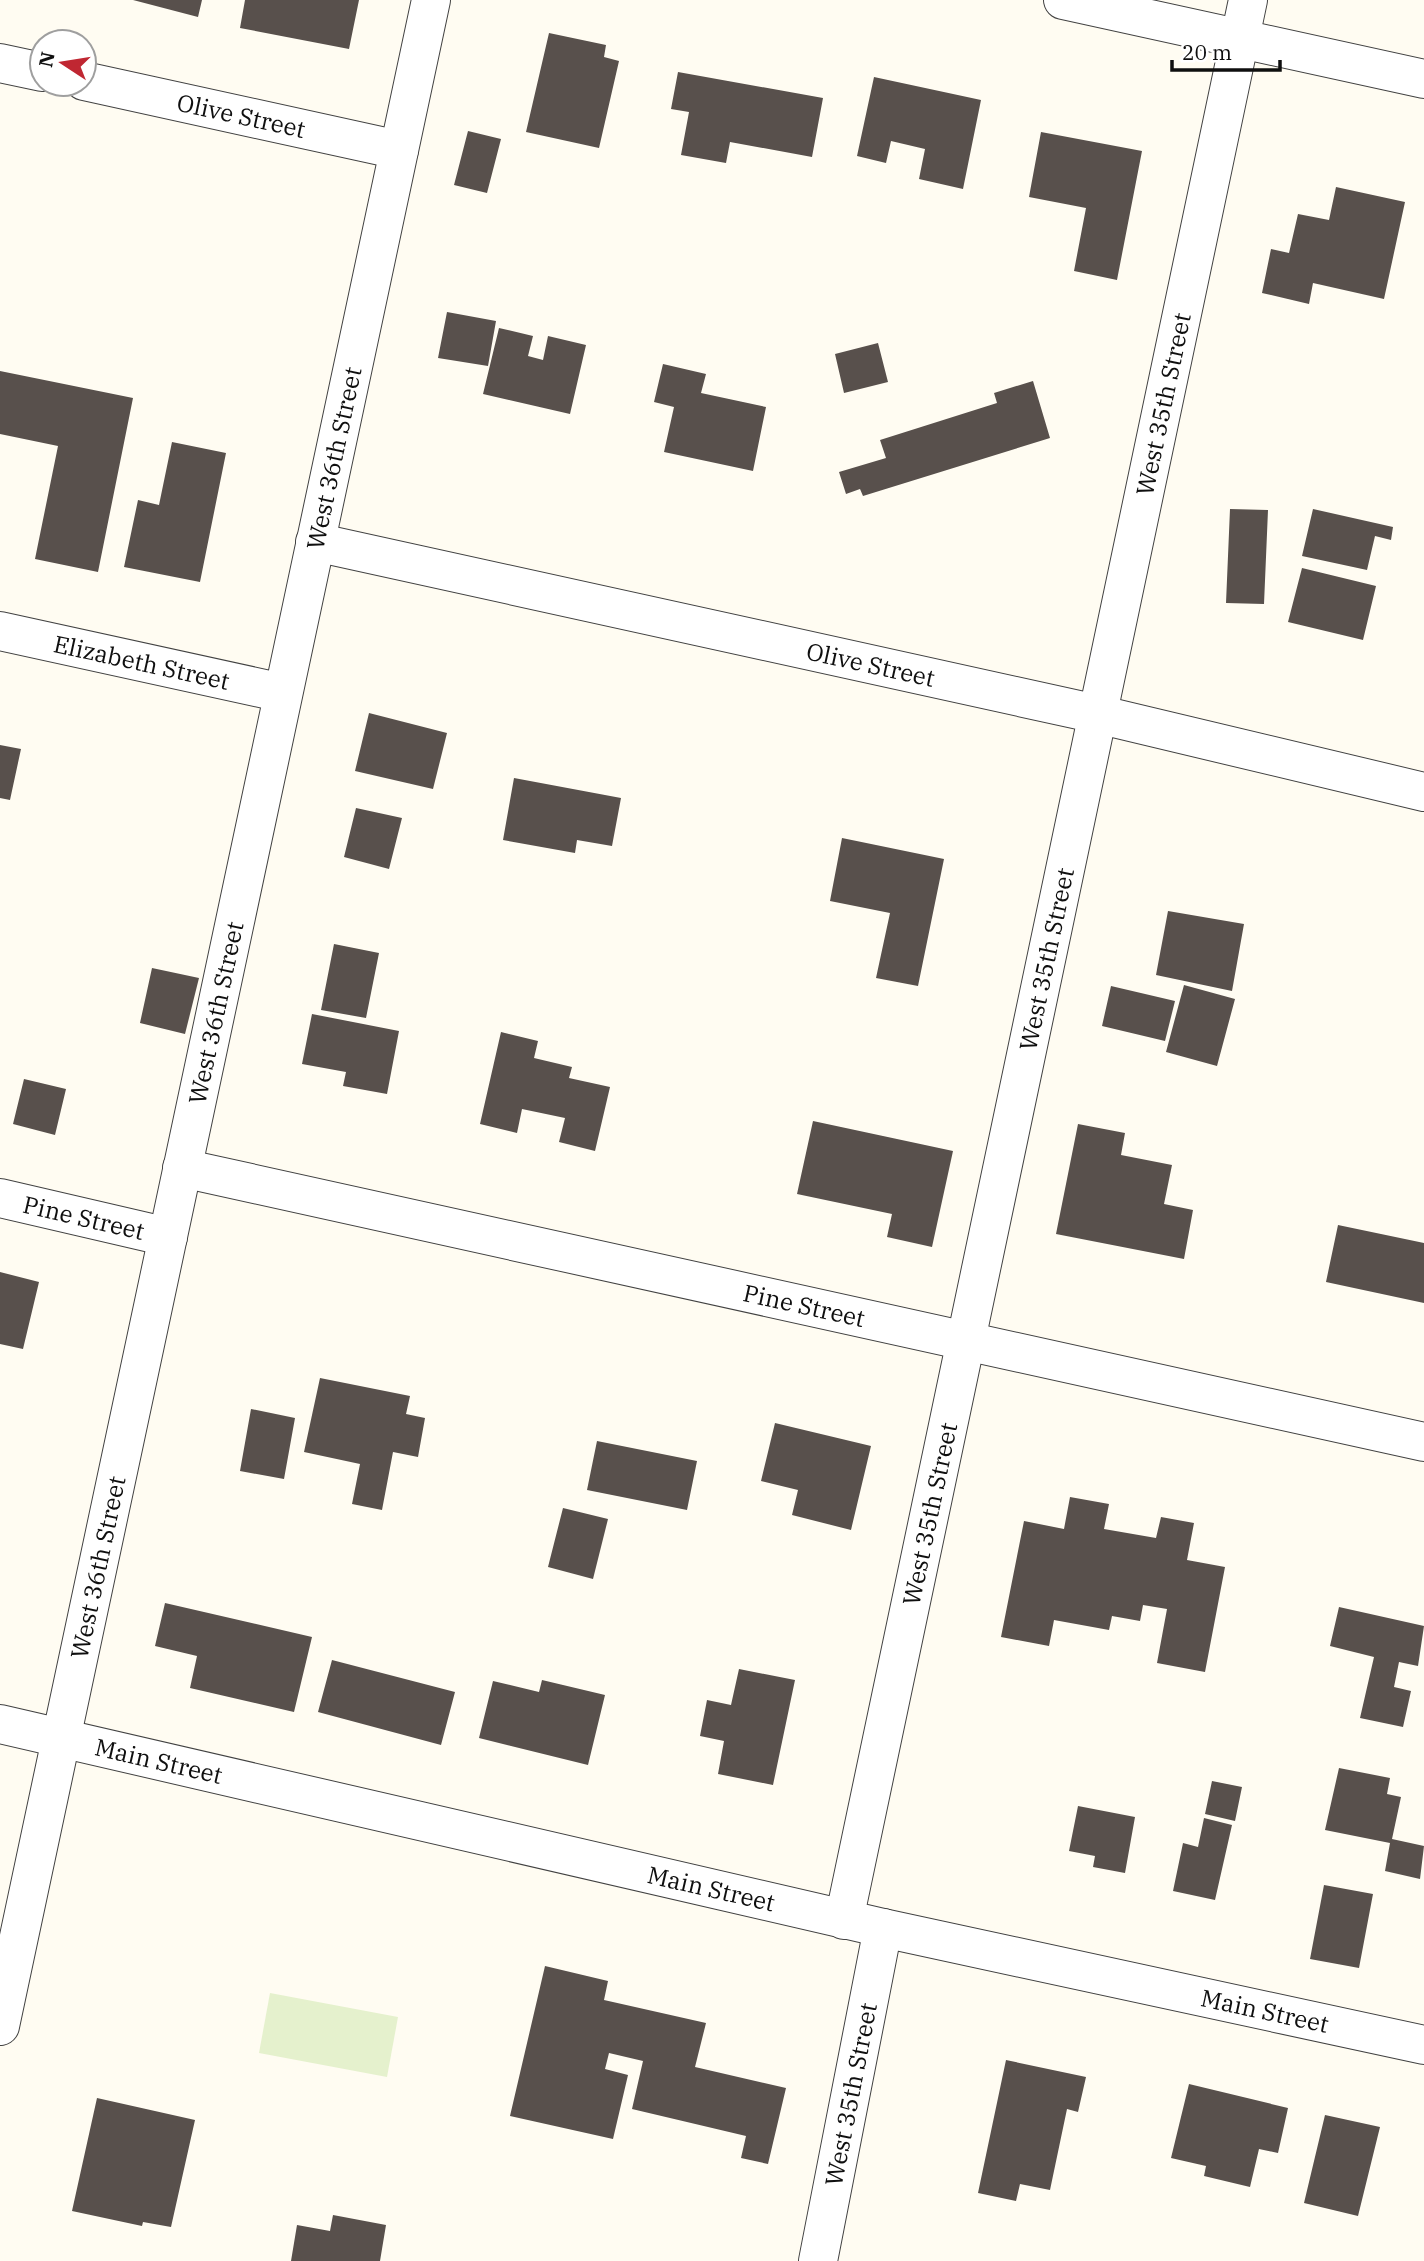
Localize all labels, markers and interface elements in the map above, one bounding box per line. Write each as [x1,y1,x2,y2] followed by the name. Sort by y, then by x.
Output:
[28,28,98,98] north arrow
[1172,28,1280,72] scale bar
[1182,38,1232,66] text: 20 m
[33,50,60,69] text: N
[174,86,308,145] street label: Olive Street
[1128,310,1198,498] street label: West 35th Street
[299,364,369,552] street label: West 36th Street
[51,627,233,697] street label: Elizabeth Street
[804,635,938,694] street label: Olive Street
[1011,865,1081,1053] street label: West 35th Street
[181,918,251,1107] street label: West 36th Street
[20,1188,148,1247] street label: Pine Street
[740,1276,868,1334] street label: Pine Street
[895,1420,964,1608] street label: West 35th Street
[63,1473,133,1662] street label: West 36th Street
[92,1730,226,1791] street label: Main Street
[644,1858,778,1919] street label: Main Street
[1198,1981,1332,2040] street label: Main Street
[817,2000,884,2188] street label: West 35th Street

